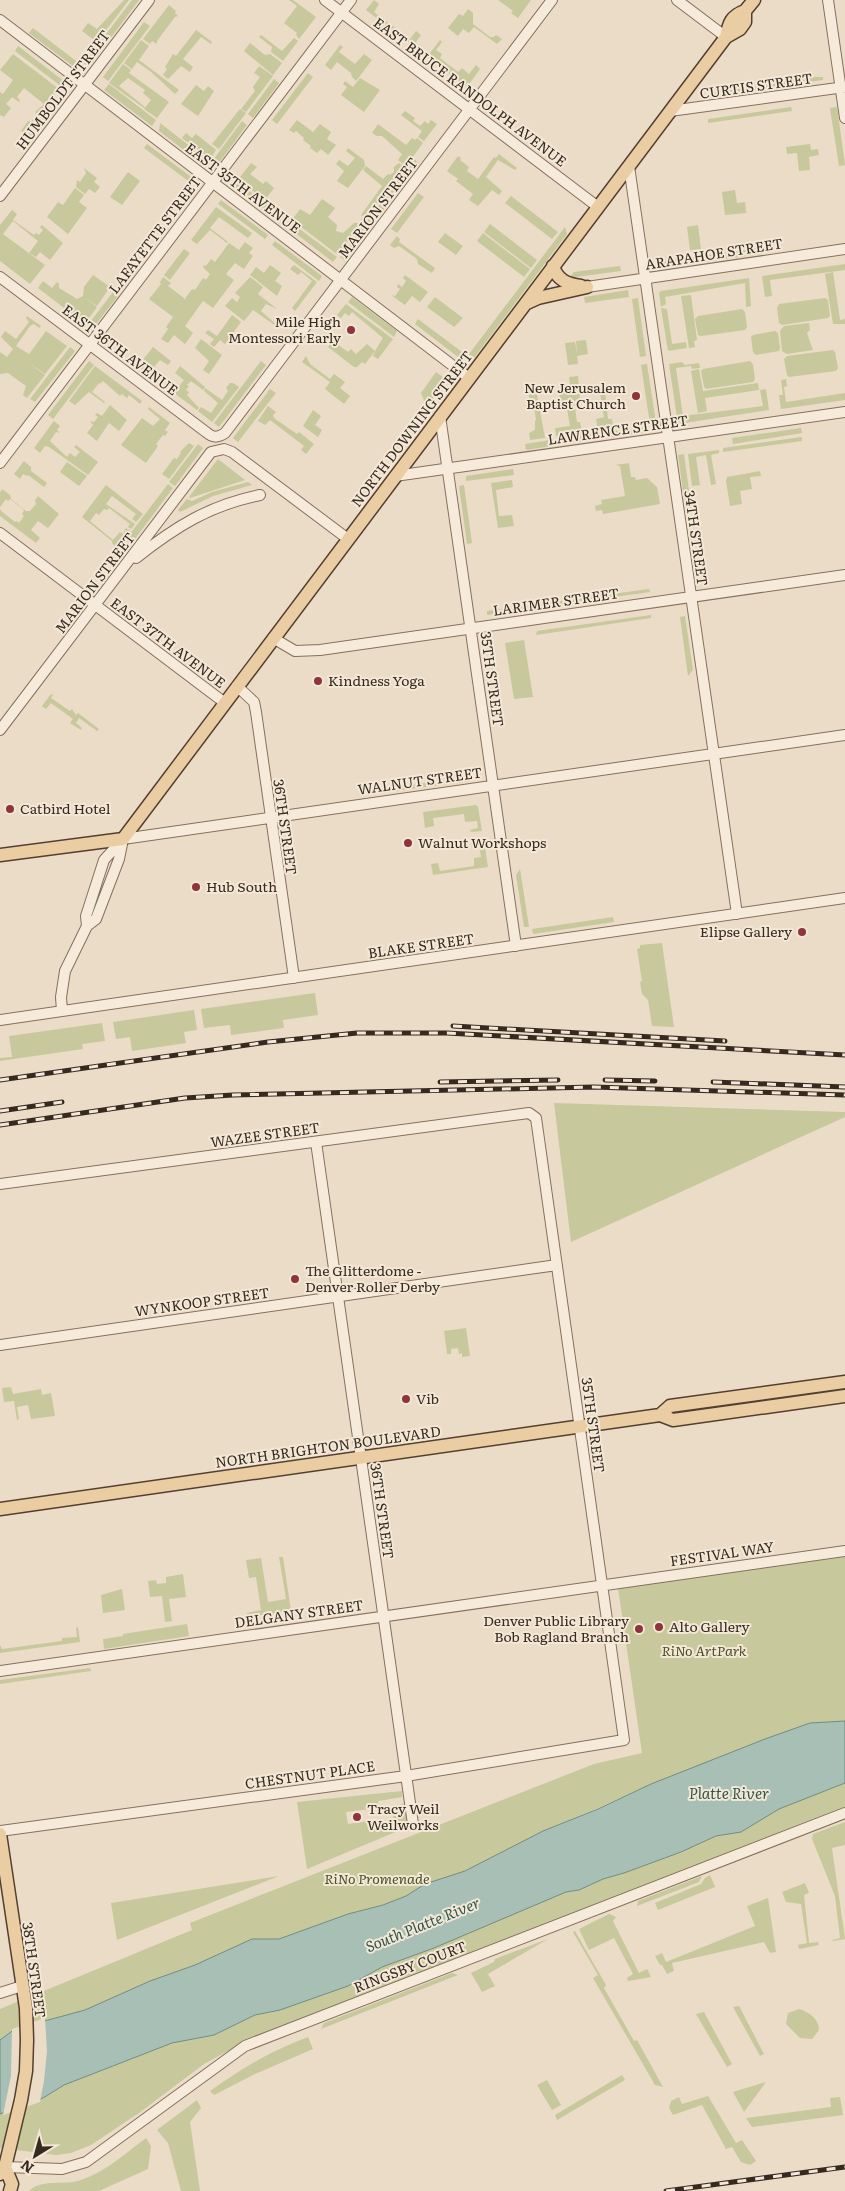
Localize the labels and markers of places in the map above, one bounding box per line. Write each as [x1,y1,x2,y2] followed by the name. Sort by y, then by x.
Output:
[228,311,342,347] place label: Mile High Montessori Early
[345,324,357,336] marker: Mile High Montessori Early
[524,377,626,413] place label: New Jerusalem Baptist Church
[630,390,642,402] marker: New Jerusalem Baptist Church
[328,670,425,690] place label: Kindness Yoga
[312,675,324,687] marker: Kindness Yoga
[20,798,111,818] place label: Catbird Hotel
[4,803,16,815] marker: Catbird Hotel
[418,832,546,852] place label: Walnut Workshops
[402,837,414,849] marker: Walnut Workshops
[206,876,277,896] place label: Hub South
[190,881,202,893] marker: Hub South
[700,921,793,941] place label: Elipse Gallery
[796,926,808,938] marker: Elipse Gallery
[305,1260,441,1296] place label: The Glitterdome - Denver Roller Derby
[289,1273,301,1285] marker: The Glitterdome - Denver Roller Derby
[416,1388,439,1408] place label: Vib
[400,1393,412,1405] marker: Vib
[483,1610,630,1646] place label: Denver Public Library Bob Ragland Branch
[669,1616,750,1636] place label: Alto Gallery
[653,1621,665,1633] marker: Alto Gallery
[633,1623,645,1635] marker: Denver Public Library Bob Ragland Branch
[367,1798,440,1834] place label: Tracy Weil Weilworks
[351,1811,363,1823] marker: Tracy Weil Weilworks

